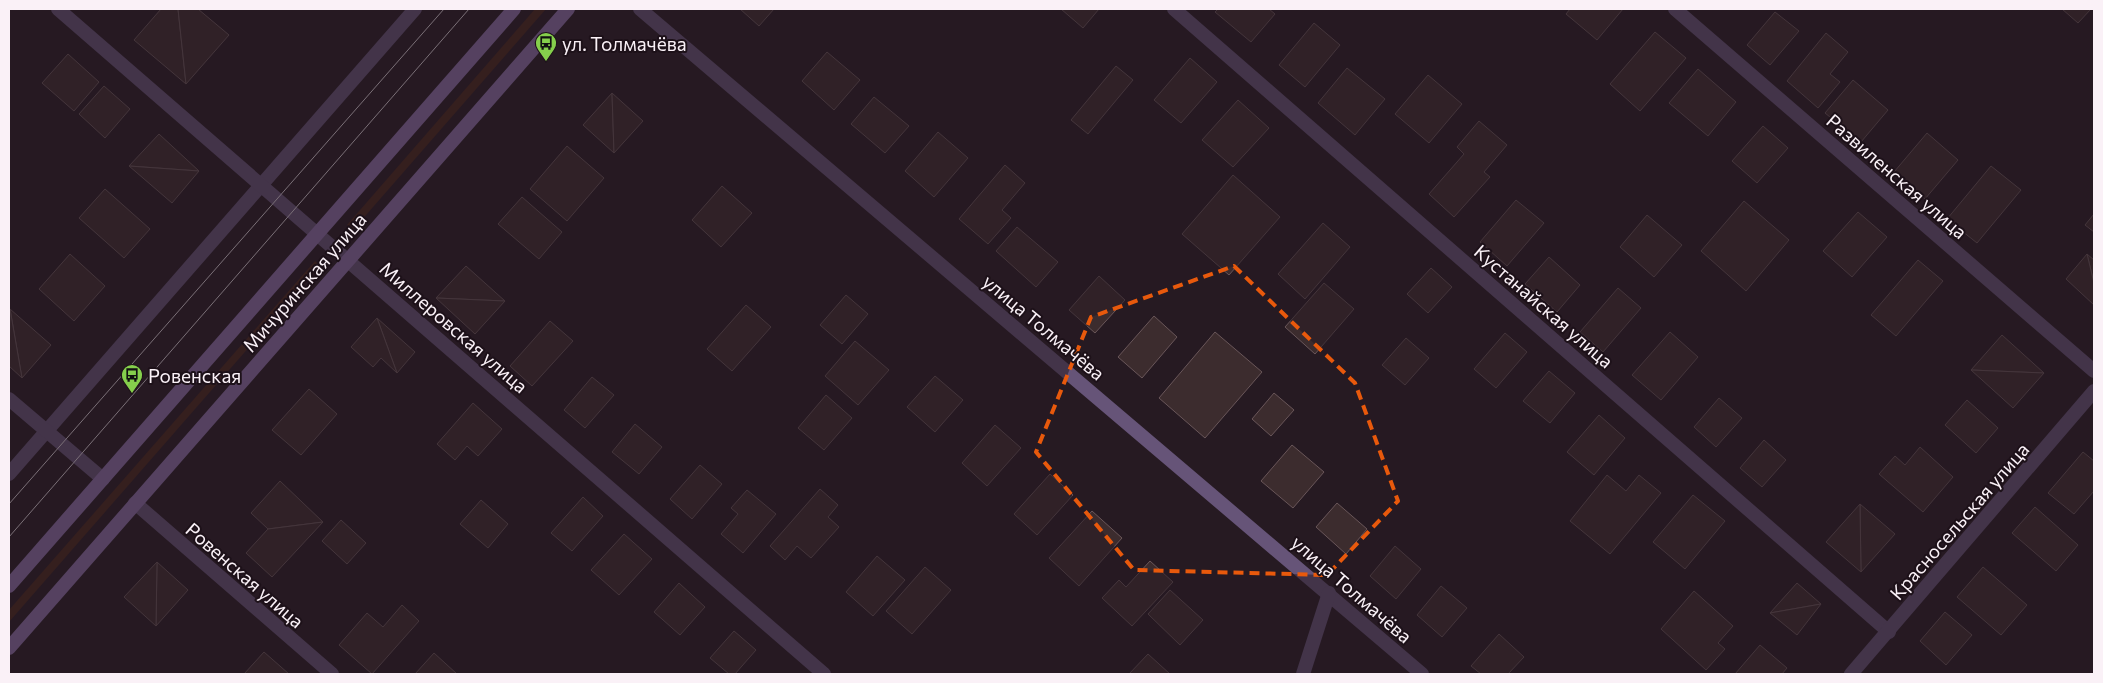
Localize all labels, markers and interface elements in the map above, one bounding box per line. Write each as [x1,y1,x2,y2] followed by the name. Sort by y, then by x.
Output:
[534,31,558,62] bus stop icon: ул. Толмачёва
[562,32,687,55] place label: ул. Толмачёва
[1822,109,1972,243] street label: Развиленская улица
[237,208,371,356] street label: Мичуринская улица
[1470,239,1618,373] street label: Кустанайская улица
[375,256,533,398] street label: Миллеровская улица
[978,269,1110,385] street label: улица Толмачёва
[120,363,144,394] bus stop icon: Ровенская
[148,364,241,387] place label: Ровенская
[1885,438,2033,604] street label: Красносельская улица
[181,517,309,633] street label: Ровенская улица
[1287,530,1417,648] street label: улица Толмачёва

